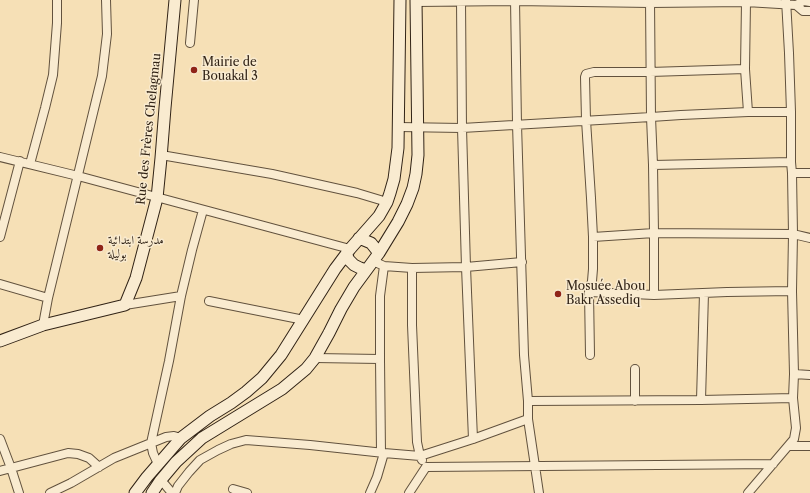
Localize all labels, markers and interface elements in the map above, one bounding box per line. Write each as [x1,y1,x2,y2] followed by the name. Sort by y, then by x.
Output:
[134,52,164,206] street label: Rue des Frères Chelagmau
[202,56,258,84] place label: Mairie de Bouakal 3
[189,65,199,75] marker: Mairie de Bouakal 3
[108,234,164,262] place label: مدرسة ابتدائية بوليلة
[95,243,105,253] marker: مدرسة ابتدائية بوليلة
[566,280,645,308] place label: Mosuée Abou Bakr Assediq
[553,289,563,299] marker: Mosuée Abou Bakr Assediq

